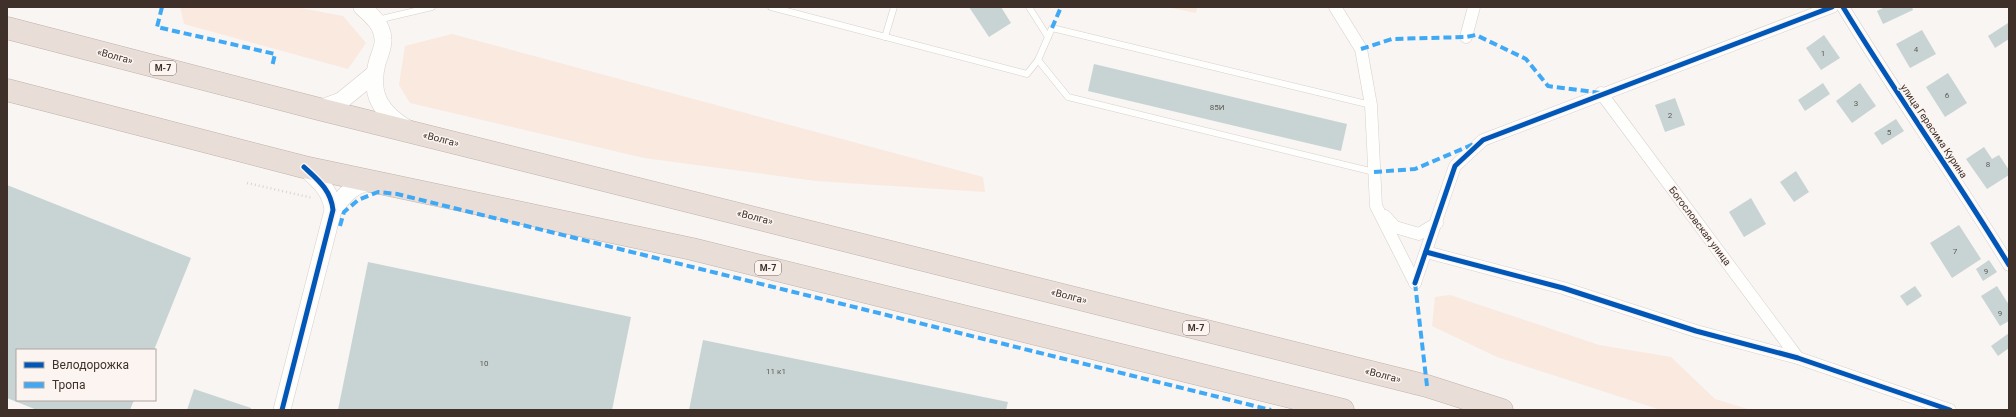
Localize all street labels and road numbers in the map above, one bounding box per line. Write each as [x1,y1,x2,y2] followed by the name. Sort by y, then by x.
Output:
[96,46,134,66] street label: «Волга»
[150,61,176,75] road number: М-7
[1898,82,1970,180] street label: улица Герасима Курина
[422,129,460,149] street label: «Волга»
[1667,184,1733,268] street label: Богословская улица
[736,207,774,227] street label: «Волга»
[755,261,781,275] road number: М-7
[1050,286,1088,306] street label: «Волга»
[1183,321,1209,335] road number: М-7
[1364,365,1402,385] street label: «Волга»

